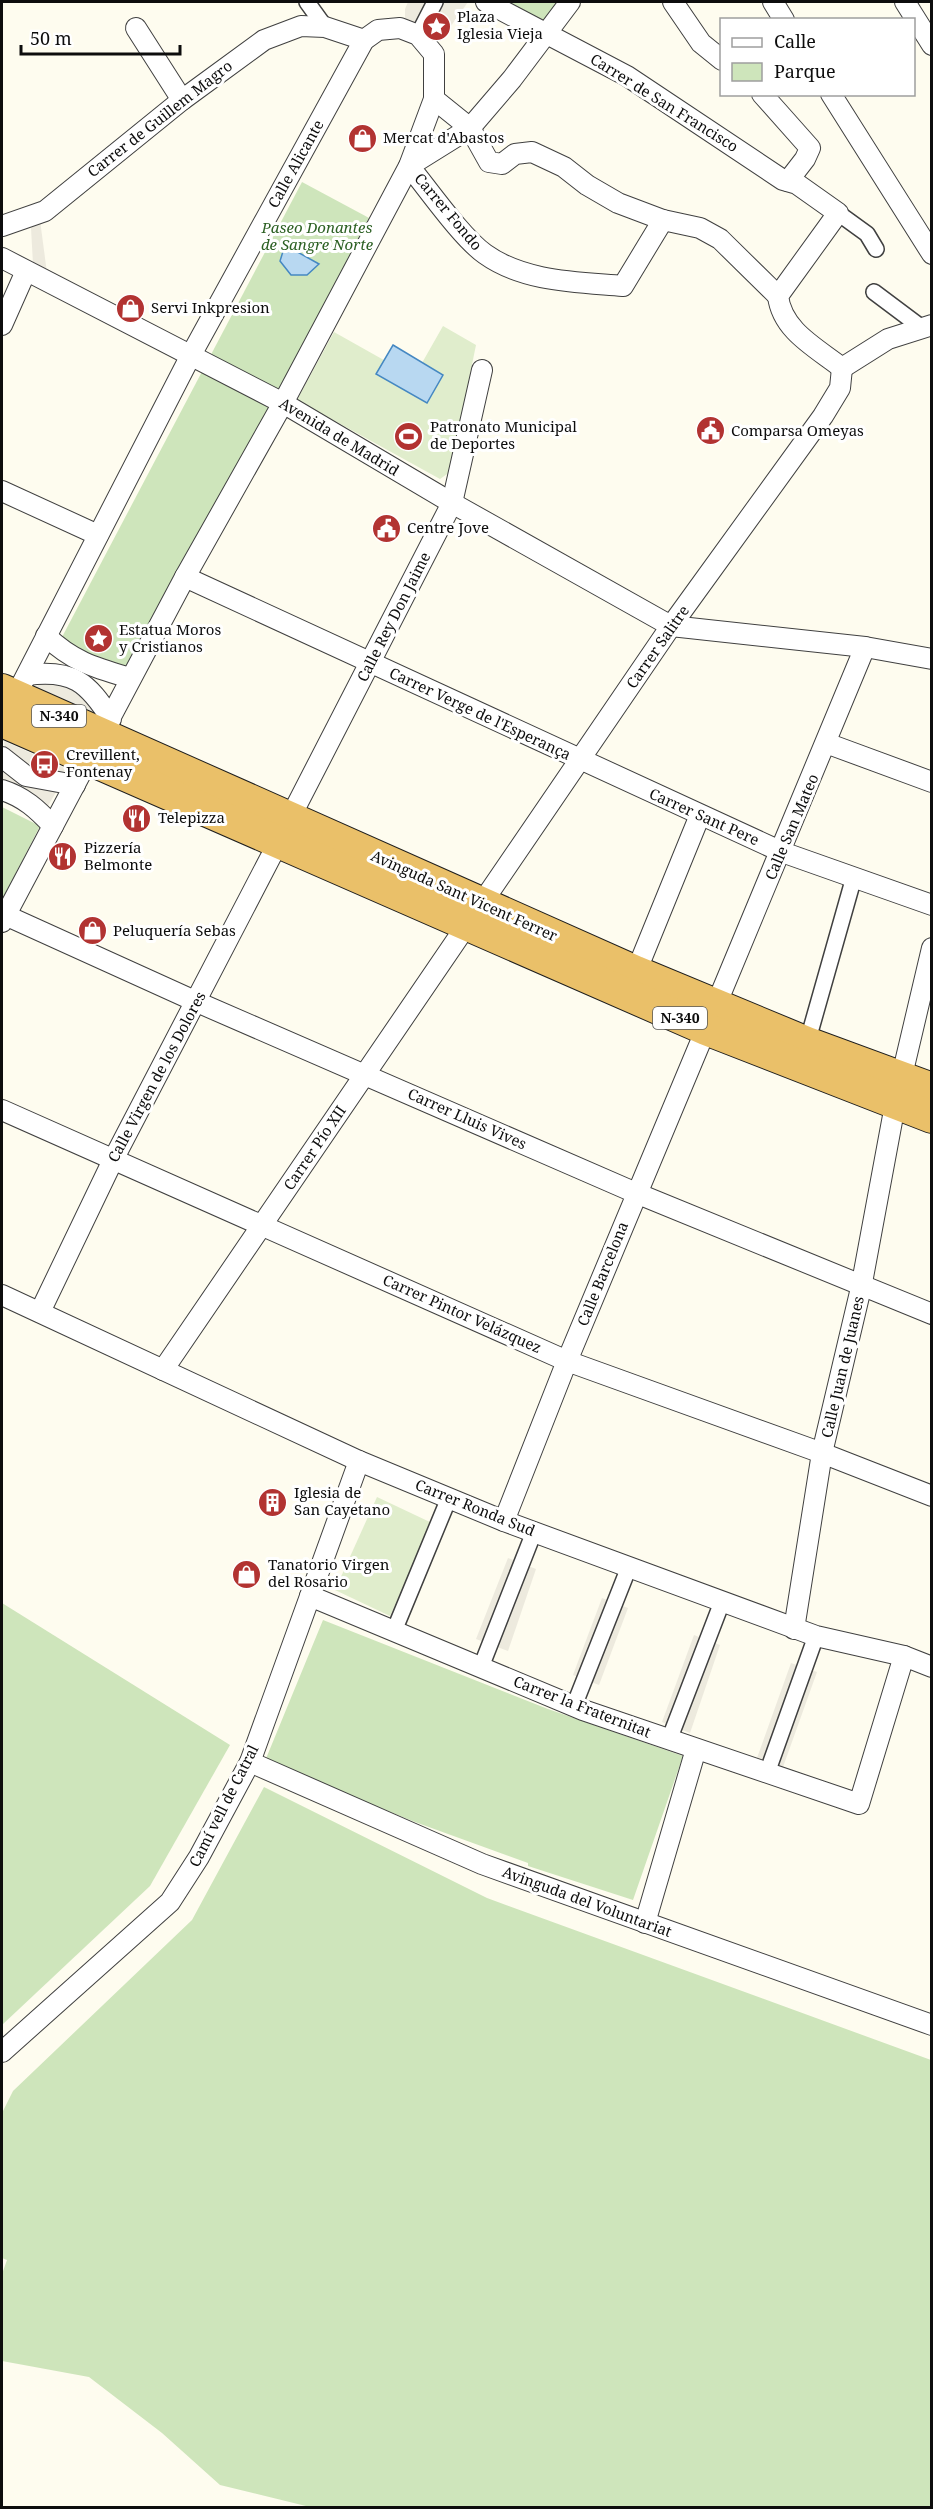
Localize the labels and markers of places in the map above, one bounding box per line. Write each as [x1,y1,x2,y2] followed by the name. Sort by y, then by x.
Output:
[457,6,543,43] place label: Plaza Iglesia Vieja
[420,10,452,42] place icon: Plaza Iglesia Vieja
[346,122,378,154] shop icon: Mercat d'Abastos
[383,127,504,147] place label: Mercat d'Abastos
[114,292,146,324] shop icon: Servi Inkpresion
[151,297,270,317] place label: Servi Inkpresion
[694,415,726,447] public building icon: Comparsa Omeyas
[430,416,577,453] place label: Patronato Municipal de Deportes
[393,420,425,452] sports icon: Patronato Municipal de Deportes
[731,420,864,440] place label: Comparsa Omeyas
[370,512,402,544] public building icon: Centre Jove
[407,517,489,537] place label: Centre Jove
[119,619,221,656] place label: Estatua Moros y Cristianos
[82,623,114,655] place icon: Estatua Moros y Cristianos
[66,744,140,781] place label: Crevillent, Fontenay
[29,748,61,780] bus stop icon: Crevillent, Fontenay
[121,802,153,834] restaurant icon: Telepizza
[158,807,225,827] place label: Telepizza
[84,837,152,874] place label: Pizzería Belmonte
[47,841,79,873] restaurant icon: Pizzería Belmonte
[76,915,108,947] shop icon: Peluquería Sebas
[113,920,236,940] place label: Peluquería Sebas
[294,1482,390,1519] place label: Iglesia de San Cayetano
[257,1486,289,1518] building icon: Iglesia de San Cayetano
[268,1554,390,1591] place label: Tanatorio Virgen del Rosario
[231,1558,263,1590] shop icon: Tanatorio Virgen del Rosario

